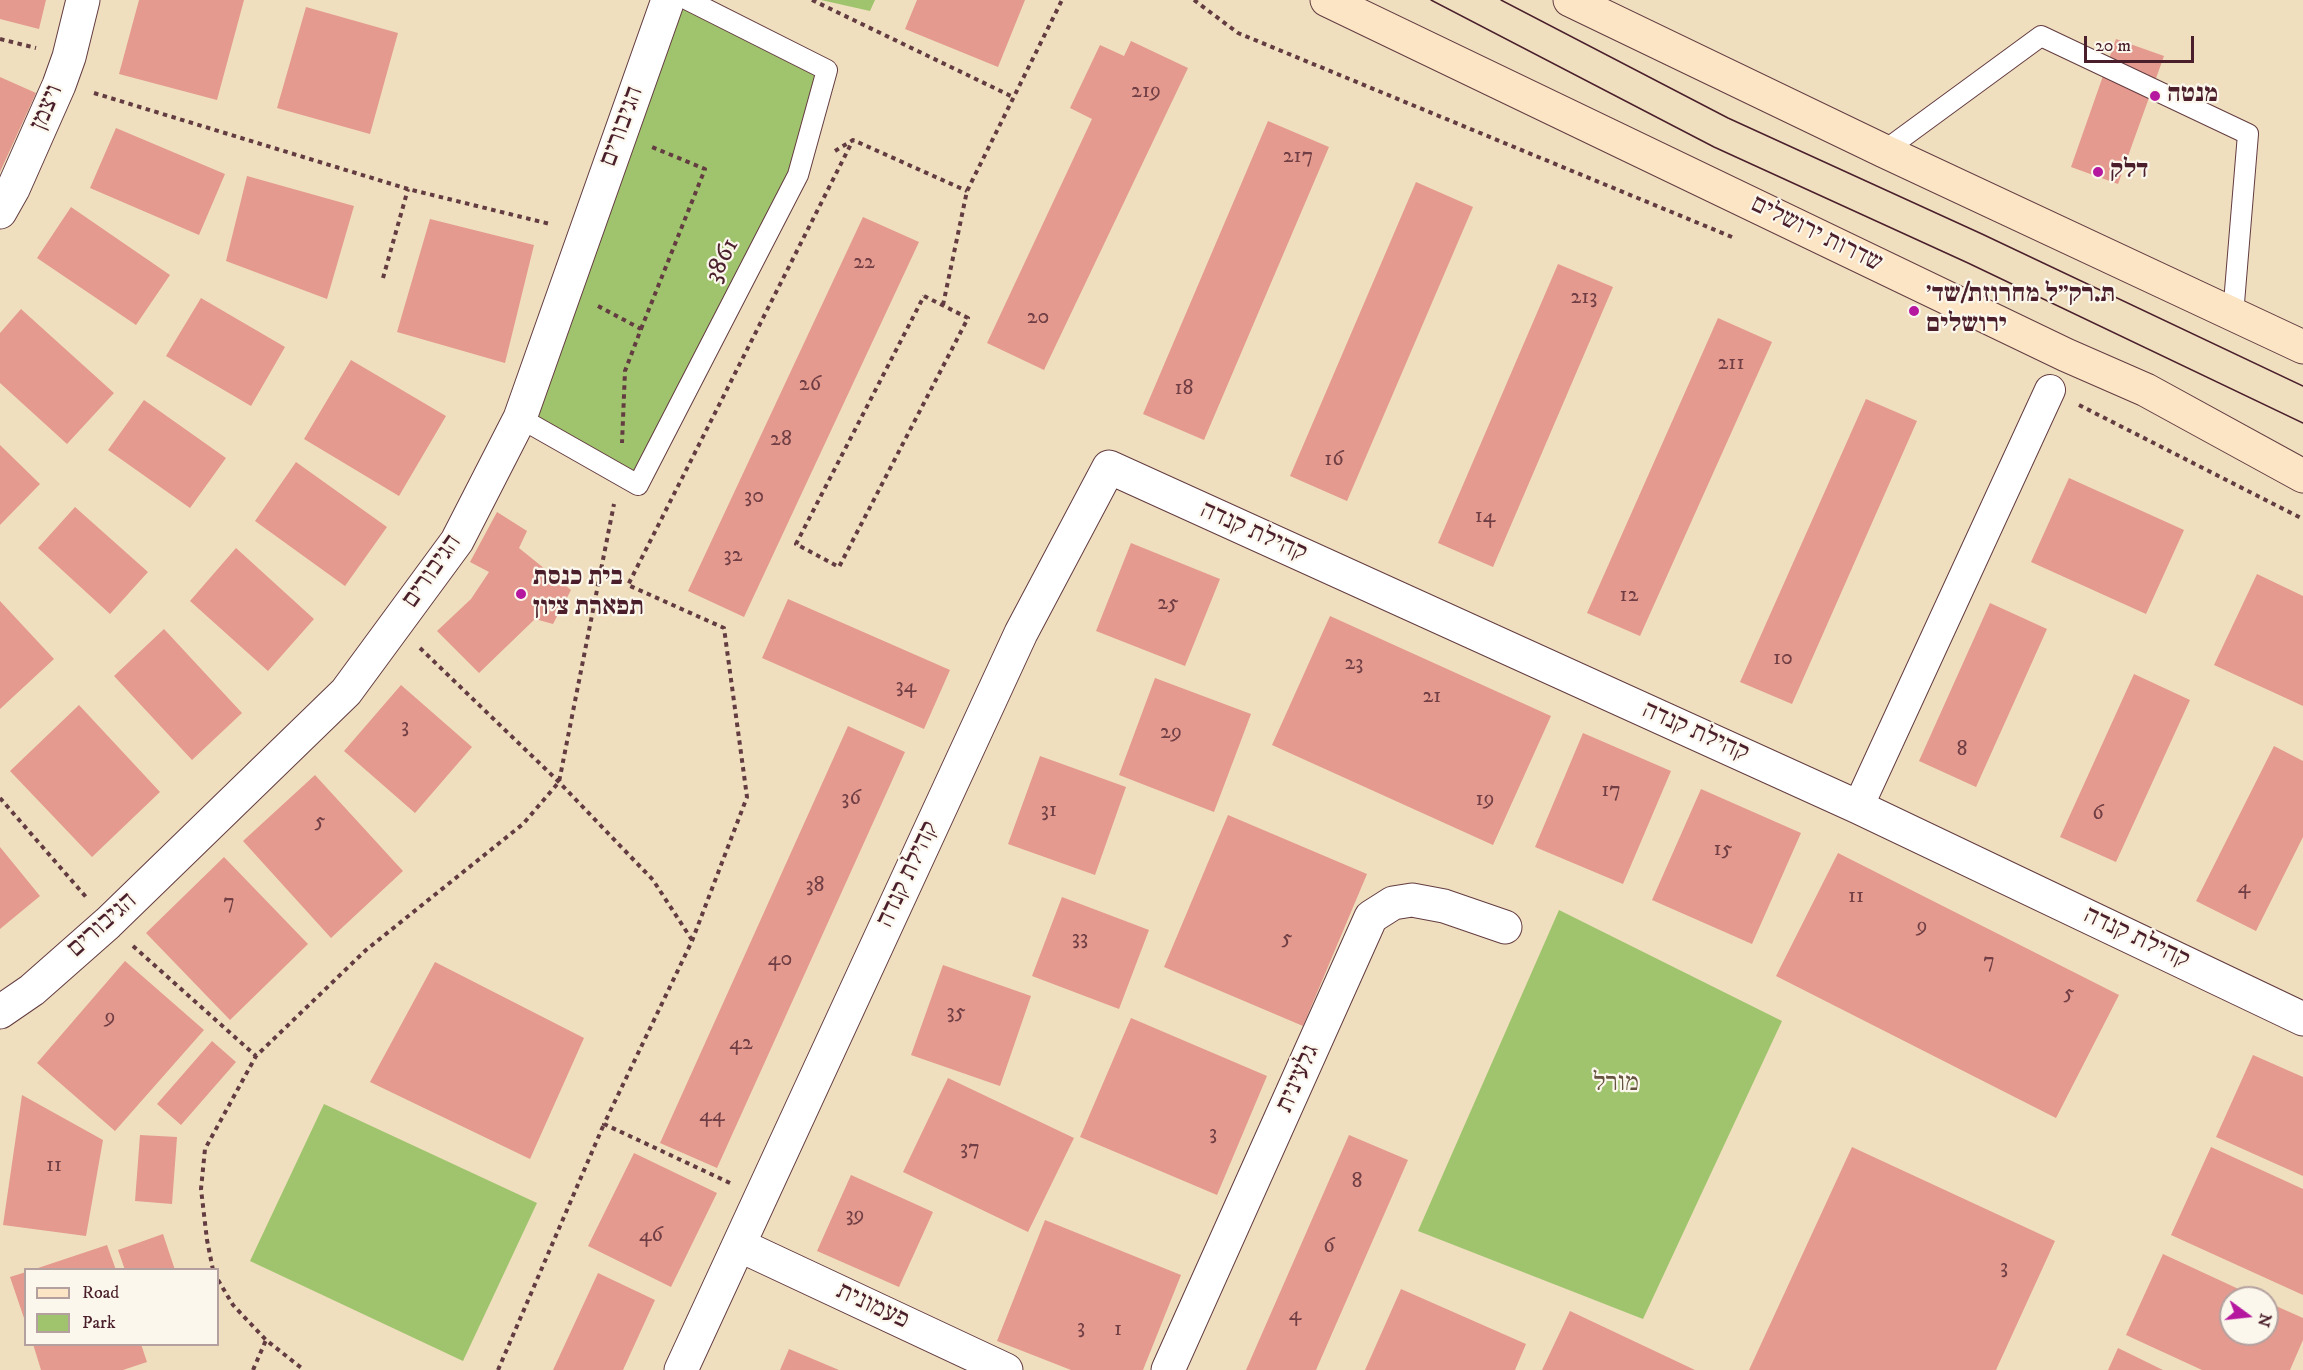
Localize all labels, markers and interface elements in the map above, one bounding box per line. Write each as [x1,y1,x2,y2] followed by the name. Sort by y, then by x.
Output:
[2087,24,2196,62] scale bar
[2095,35,2131,57] text: 20 m
[1131,79,1161,105] house number: 219
[25,80,71,136] street label: ויצמן
[2167,80,2218,112] place label: מנטה
[594,83,652,171] street label: הגיבורים
[2148,89,2162,103] marker: מנטה
[1283,144,1313,170] house number: 217
[2110,156,2148,188] place label: דלק
[2091,165,2105,179] marker: דלק
[1745,190,1887,280] street label: שדרות ירושלים
[699,234,747,288] street label: 3861
[853,250,875,276] house number: 22
[1926,280,2115,342] place label: ת.רק״ל מחרוזת/שד׳ ירושלים
[1570,285,1598,311] house number: 213
[1907,304,1921,318] marker: ת.רק״ל מחרוזת/שד׳ ירושלים
[1027,305,1049,331] house number: 20
[1718,351,1744,377] house number: 211
[799,372,821,398] house number: 26
[1174,376,1194,402] house number: 18
[770,427,792,453] house number: 28
[1324,447,1344,473] house number: 16
[744,484,764,510] house number: 30
[1195,496,1311,570] street label: קהילת קנדה
[1475,504,1495,530] house number: 14
[396,529,470,615] street label: הגיבורים
[723,543,743,569] house number: 32
[533,563,644,624] place label: בית כנסת תפארת ציון
[1620,583,1638,609] house number: 12
[514,587,528,601] marker: בית כנסת תפארת ציון
[1157,591,1179,617] house number: 25
[1773,646,1793,672] house number: 10
[1344,651,1364,677] house number: 23
[896,674,916,700] house number: 34
[1423,684,1441,710] house number: 21
[1637,696,1753,770] street label: קהילת קנדה
[401,714,409,740] house number: 3
[1160,720,1182,746] house number: 29
[1956,737,1968,763] house number: 8
[1601,778,1621,804] house number: 17
[841,786,861,812] house number: 36
[1476,787,1494,813] house number: 19
[1041,798,1057,824] house number: 31
[2092,801,2104,827] house number: 6
[315,809,325,835] house number: 5
[871,817,947,933] street label: קהילת קנדה
[1714,837,1732,863] house number: 15
[805,873,825,899] house number: 38
[2238,875,2250,901] house number: 4
[1848,884,1864,910] house number: 11
[62,887,144,965] street label: הגיבורים
[223,890,235,916] house number: 7
[2078,901,2194,977] street label: קהילת קנדה
[1917,914,1927,940] house number: 9
[1072,926,1088,952] house number: 33
[1282,926,1292,952] house number: 5
[768,947,792,973] house number: 40
[1983,949,1995,975] house number: 7
[2064,981,2074,1007] house number: 5
[946,1000,966,1026] house number: 35
[105,1005,115,1031] house number: 9
[729,1031,753,1057] house number: 42
[1270,1040,1328,1118] street label: גלעינית
[1593,1069,1639,1101] park label: מורל
[699,1103,725,1129] house number: 44
[1209,1121,1217,1147] house number: 3
[960,1136,980,1162] house number: 37
[46,1153,62,1179] house number: 11
[1351,1169,1363,1195] house number: 8
[845,1203,865,1229] house number: 39
[639,1223,663,1249] house number: 46
[1323,1234,1335,1260] house number: 6
[2000,1255,2008,1281] house number: 3
[24,1268,219,1346] legend
[831,1277,913,1337] street label: פעמונית
[82,1282,119,1304] text: Road
[2219,1286,2279,1346] north arrow
[1289,1302,1301,1328] house number: 4
[2253,1311,2276,1329] text: N
[82,1312,116,1334] text: Park
[1077,1315,1085,1341] house number: 3
[1114,1317,1122,1343] house number: 1

